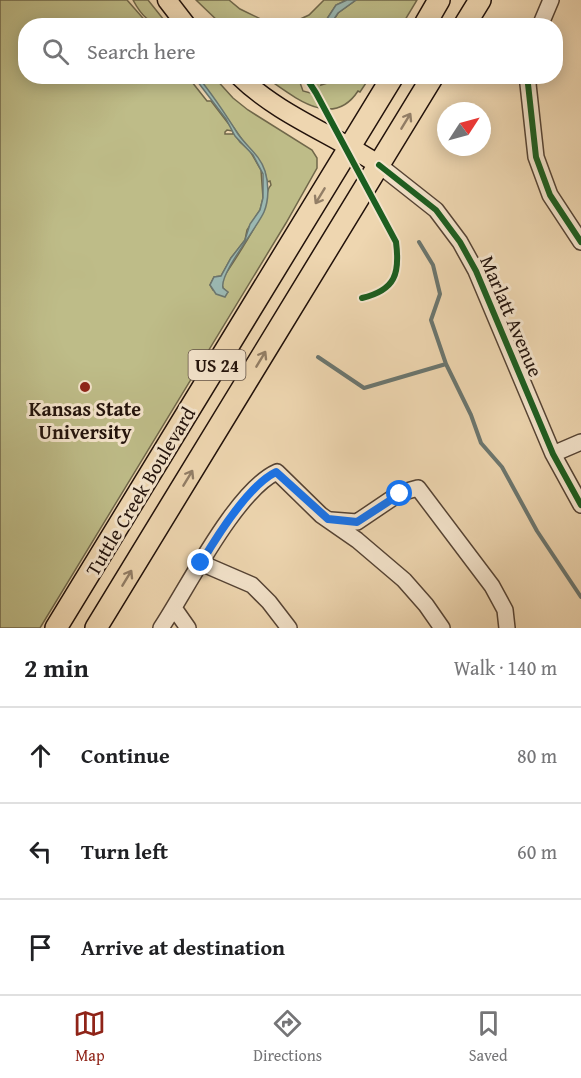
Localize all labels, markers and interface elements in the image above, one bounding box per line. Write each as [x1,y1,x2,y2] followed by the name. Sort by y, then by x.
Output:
[18,18,563,84] search box
[39,35,72,68] icon: search
[87,35,196,67] text: Search here
[437,102,491,156] north arrow
[400,113,412,130] one-way arrow
[314,187,326,204] one-way arrow
[473,251,551,381] street label: Marlatt Avenue
[188,350,246,380] road number: US 24
[254,350,267,367] one-way arrow
[78,380,92,394] marker: Kansas State University
[29,394,141,446] place label: Kansas State University
[78,401,202,581] street label: Tuttle Creek Boulevard
[182,470,194,487] one-way arrow
[386,480,412,506] route start
[187,549,213,575] route end
[121,570,133,587] one-way arrow
[24,648,89,687] text: 2 min
[454,653,557,682] text: Walk · 140 m
[24,739,57,772] icon: ahead
[81,739,170,771] text: Continue
[517,741,557,770] text: 80 m
[24,835,57,868] icon: left
[81,835,168,867] text: Turn left
[517,837,557,866] text: 60 m
[24,931,57,964] icon: arrive
[81,931,285,963] text: Arrive at destination
[73,1007,106,1067] tab: Map
[253,1007,322,1067] tab: Directions
[469,1007,508,1067] tab: Saved

